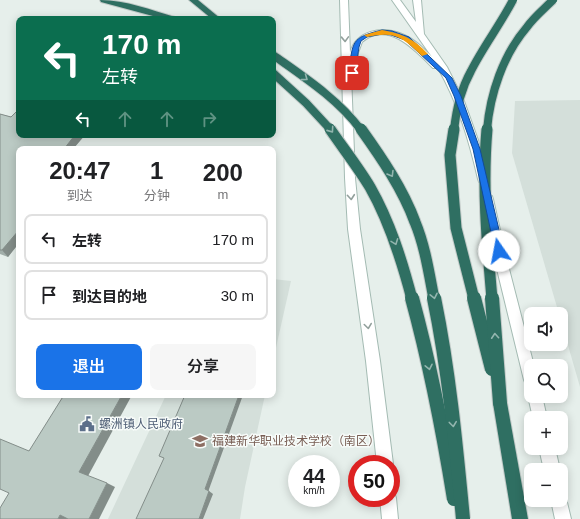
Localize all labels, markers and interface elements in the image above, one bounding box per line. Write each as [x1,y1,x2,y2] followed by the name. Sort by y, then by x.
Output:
[102,29,181,60] text: 170 m
[36,32,88,84] icon: left
[341,36,349,42] one-way arrow
[335,56,369,90] pin
[341,62,363,84] icon: arrive
[102,67,138,87] text: 左转
[301,73,308,81] one-way arrow
[72,108,94,130] icon: left
[114,108,136,130] icon: ahead
[156,108,178,130] icon: ahead
[198,108,220,130] icon: right
[326,126,334,133] one-way arrow
[49,157,111,184] text: 20:47
[150,157,163,184] text: 1
[203,159,243,186] text: 200
[387,170,394,177] one-way arrow
[217,187,228,202] text: m
[67,188,93,203] text: 到达
[144,188,170,203] text: 分钟
[347,194,356,200] one-way arrow
[38,228,60,250] icon: left
[478,230,520,272] position arrow
[212,231,254,248] text: 170 m
[72,232,102,249] text: 左转
[391,239,399,246] one-way arrow
[38,284,60,306] icon: arrive
[221,287,254,304] text: 30 m
[72,288,147,305] text: 到达目的地
[429,292,438,299] one-way arrow
[524,307,568,507] map controls
[524,307,568,351] button: sound
[363,323,372,329] one-way arrow
[491,333,500,339] one-way arrow
[36,344,142,390] button: 退出
[150,344,256,390] button: 分享
[524,359,568,403] button: search
[424,364,433,371] one-way arrow
[524,411,568,455] button: +
[78,415,96,433] public building icon: 螺洲镇人民政府
[99,417,183,431] place label: 螺洲镇人民政府
[448,421,457,427] one-way arrow
[191,432,209,450] school or university icon: 福建新华职业技术学校（南区）
[212,434,380,448] place label: 福建新华职业技术学校（南区）
[348,455,400,507] speed limit sign: 50
[524,463,568,507] button: −
[303,465,325,487] text: 44
[303,485,325,496] text: km/h

